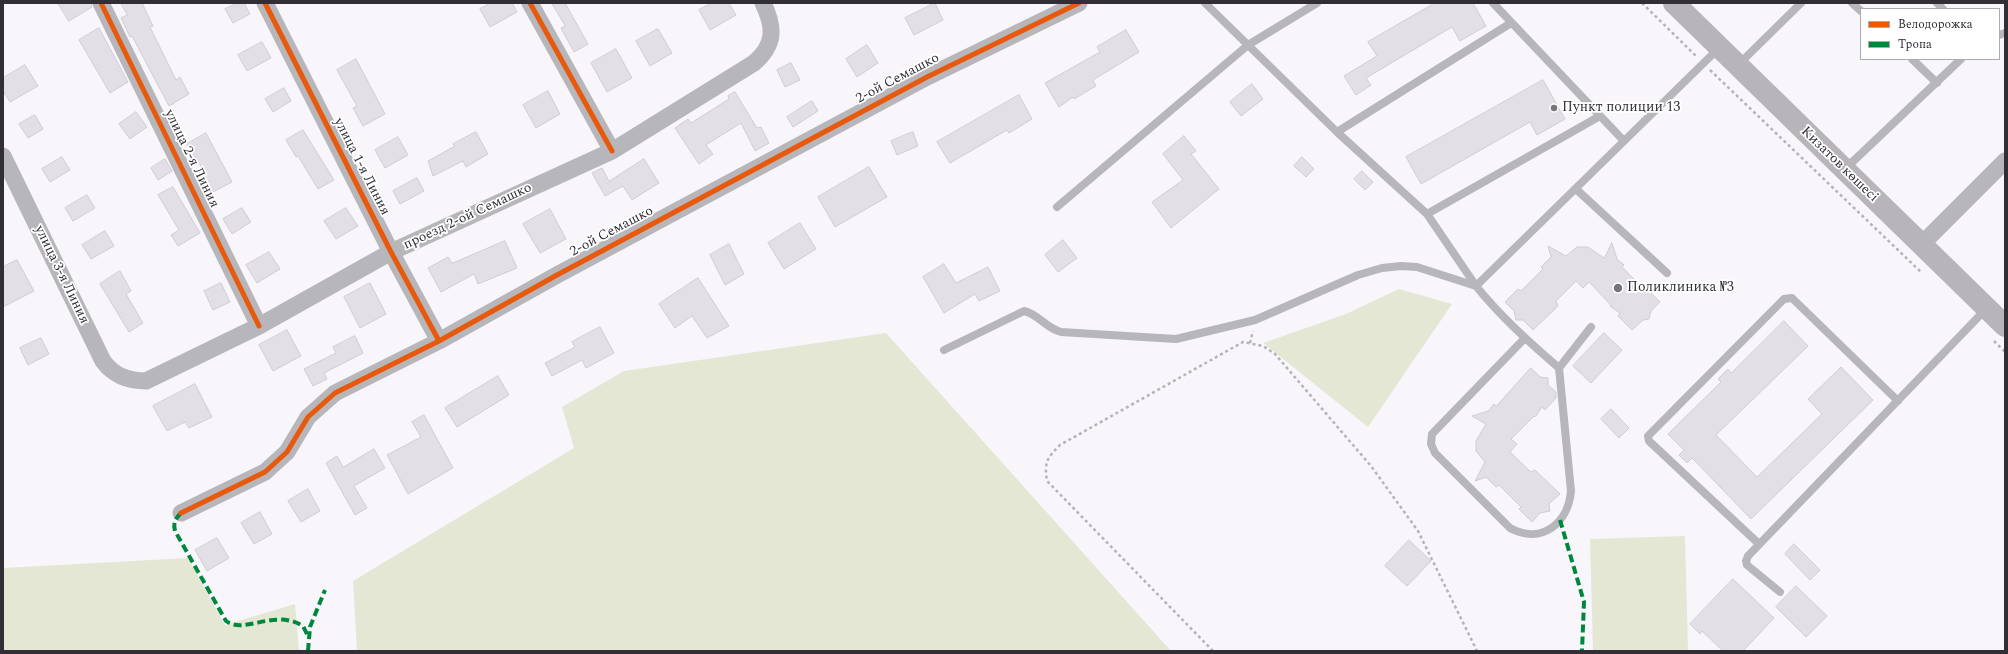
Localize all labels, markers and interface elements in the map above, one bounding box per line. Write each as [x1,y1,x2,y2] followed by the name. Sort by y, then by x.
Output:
[1860,8,2000,60] legend
[1898,15,1973,34] text: Велодорожка
[1898,35,1932,54] text: Тропа
[853,50,943,108] street label: 2-ой Семашко
[1562,100,1680,116] place label: Пункт полиции 13
[1549,103,1559,113] marker: Пункт полиции 13
[160,107,222,211] street label: улица 2-я Линия
[329,115,393,219] street label: улица 1-я Линия
[1797,124,1881,206] street label: Кизатов көшесі
[401,180,535,254] street label: проезд 2-ой Семашко
[567,203,657,261] street label: 2-ой Семашко
[30,223,92,327] street label: улица 3-я Линия
[1627,280,1734,296] place label: Поликлиника №3
[1612,282,1624,294] marker: Поликлиника №3

